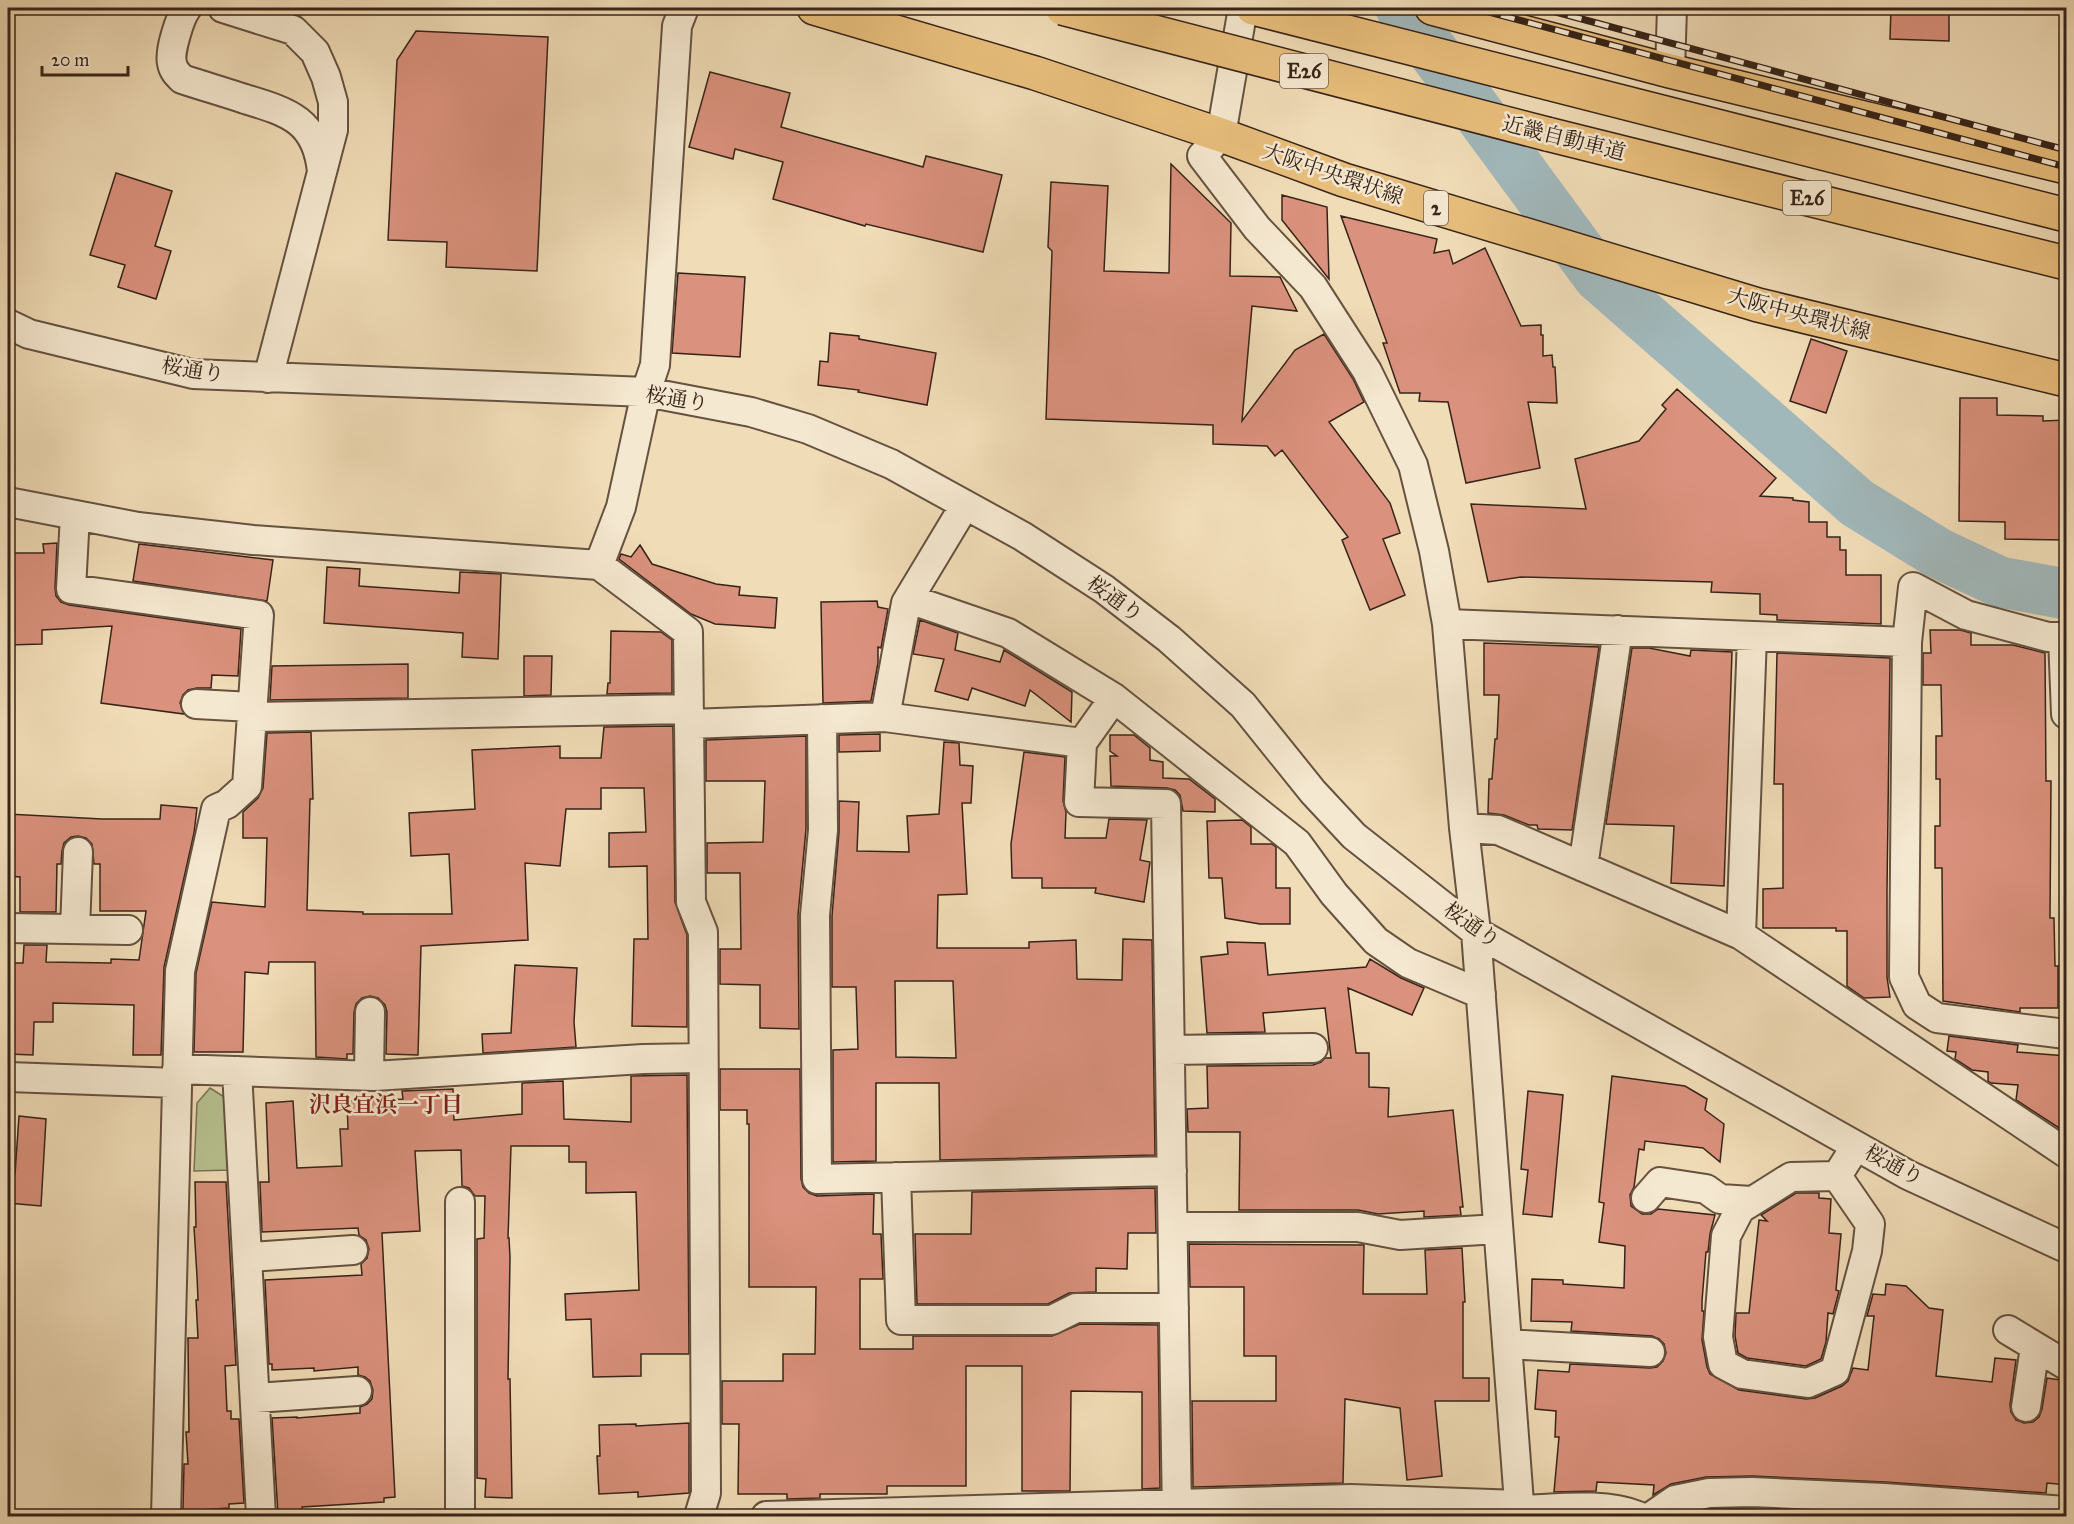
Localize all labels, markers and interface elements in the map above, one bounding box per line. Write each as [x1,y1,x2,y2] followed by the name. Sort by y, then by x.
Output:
[42,39,128,77] scale bar
[51,49,89,71] text: 20 m
[1280,54,1328,88] road number: E26
[1500,110,1628,166] street label: 近畿自動車道
[1259,138,1407,210] street label: 大阪中央環状線
[1783,181,1831,215] road number: E26
[1424,191,1448,225] road number: 2
[1725,282,1873,346] street label: 大阪中央環状線
[160,352,226,388] street label: 桜通り
[644,381,710,417] street label: 桜通り
[1082,570,1148,628] street label: 桜通り
[1439,896,1505,954] street label: 桜通り
[309,1091,463,1118] district label: 沢良宜浜一丁目
[1860,1139,1928,1191] street label: 桜通り

